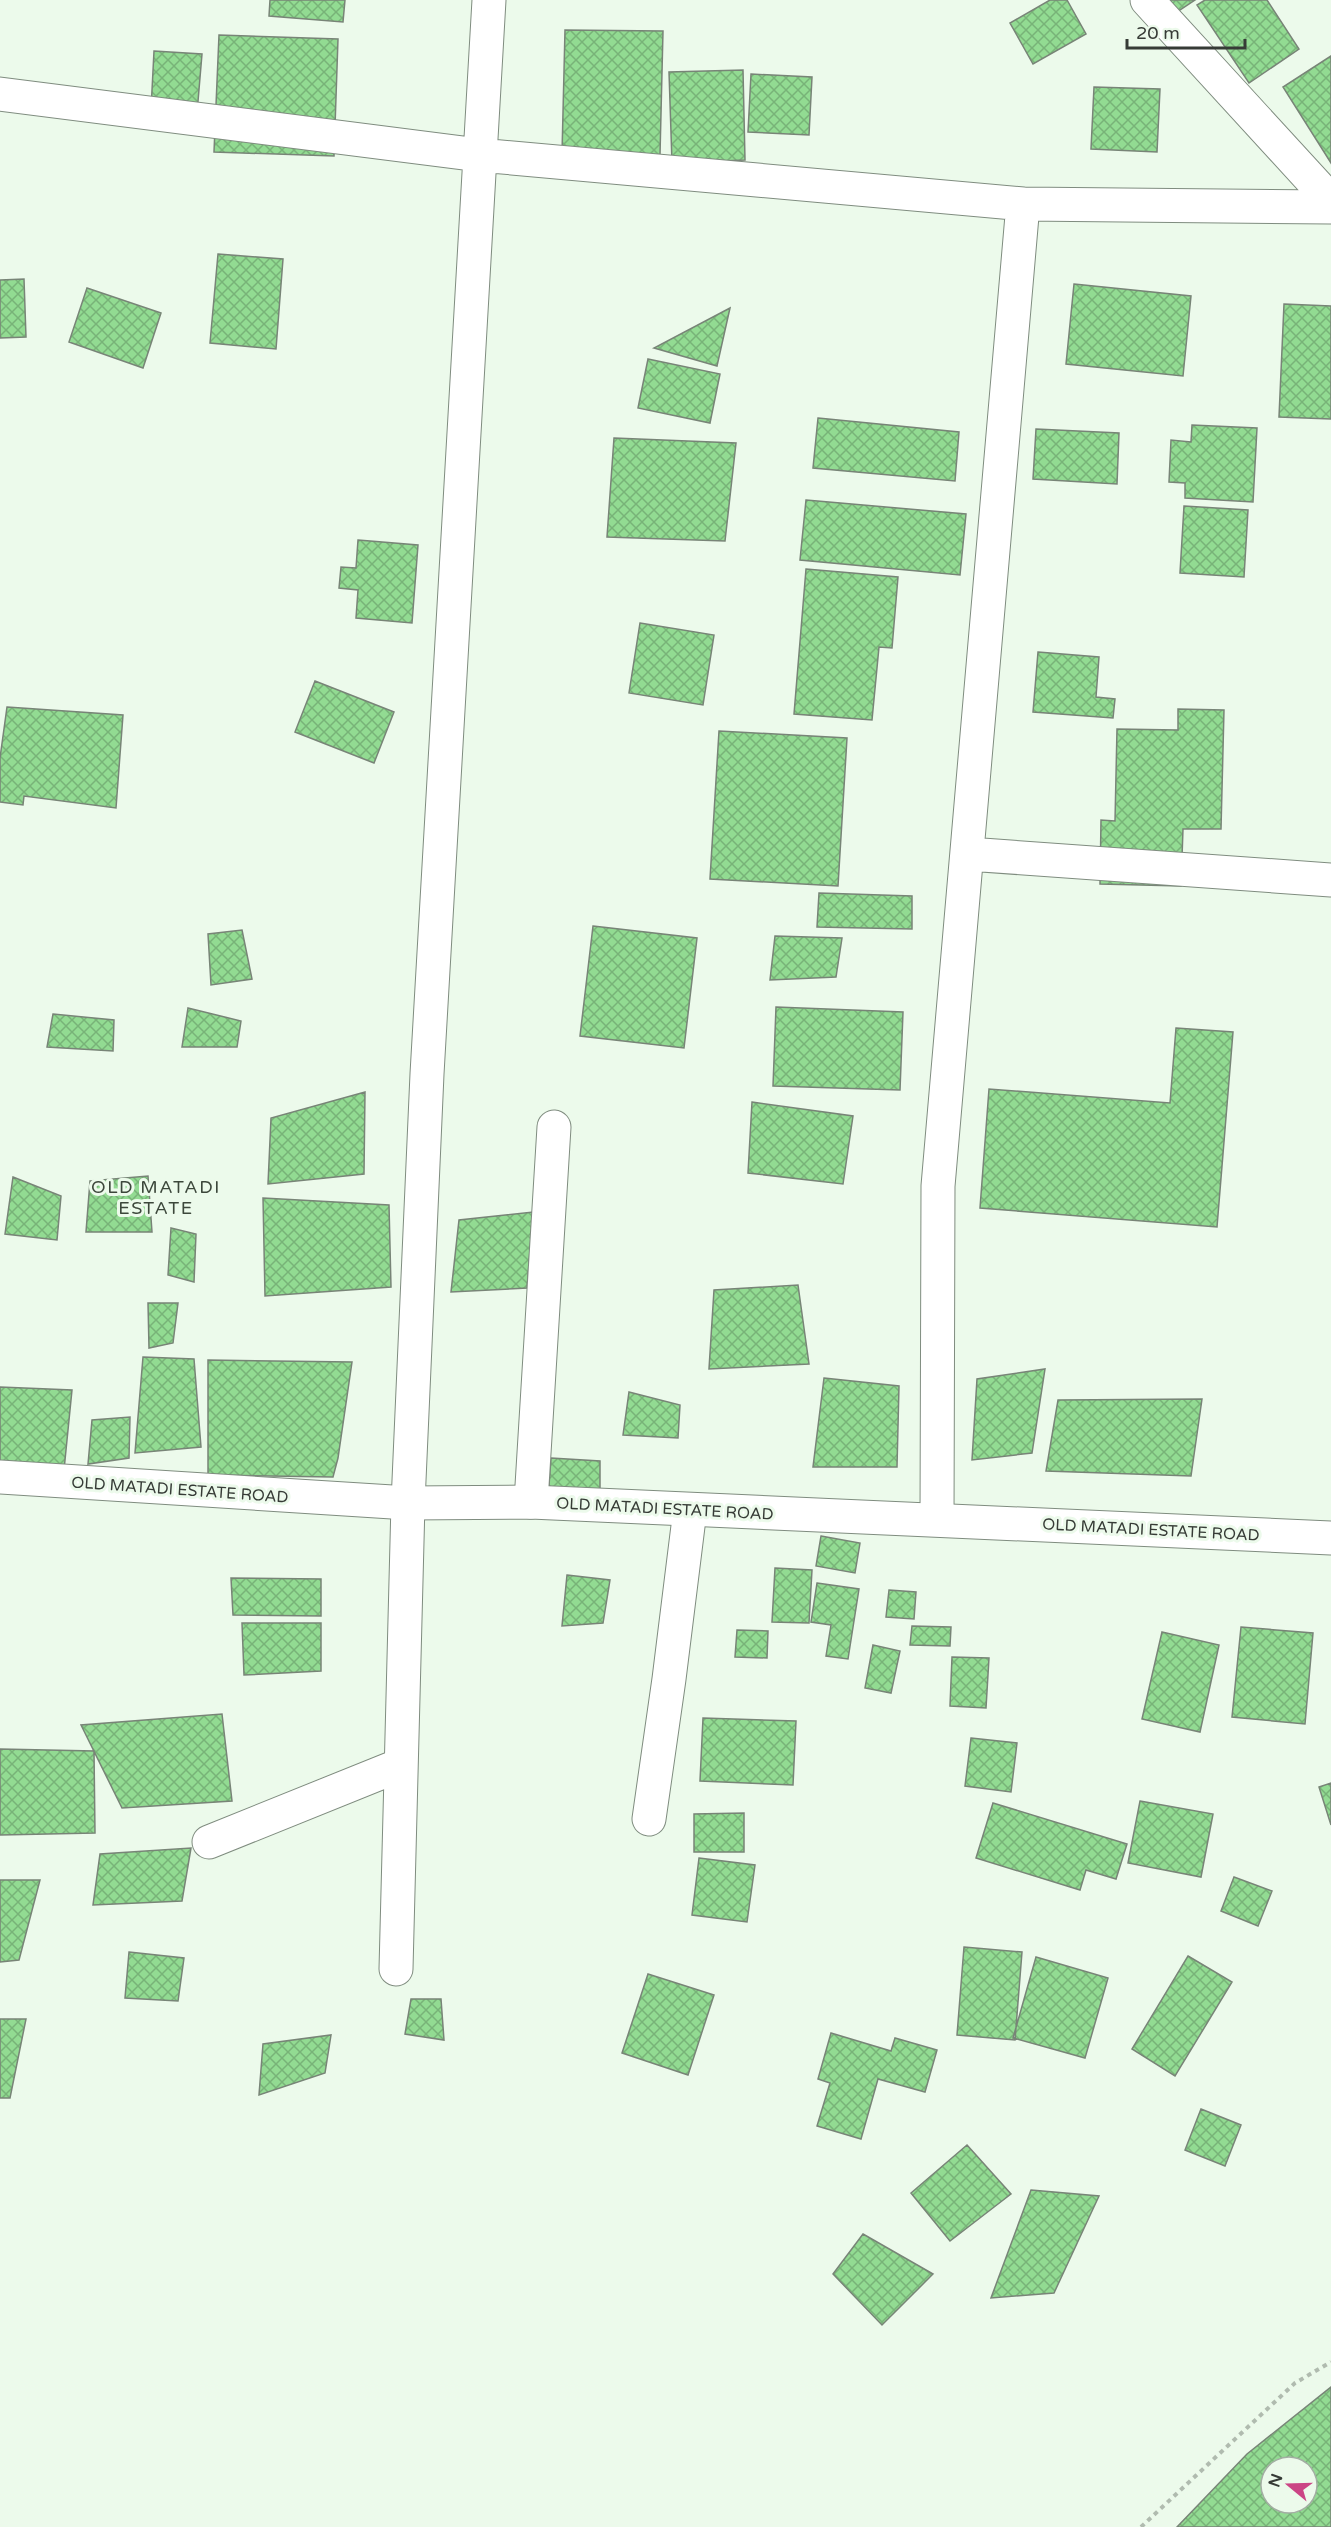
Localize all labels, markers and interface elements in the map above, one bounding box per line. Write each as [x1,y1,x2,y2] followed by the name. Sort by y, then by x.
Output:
[1127,12,1246,50] scale bar
[1136,22,1180,44] text: 20 m
[91,1176,221,1219] district label: OLD MATADI ESTATE
[71,1472,289,1508] street label: OLD MATADI ESTATE ROAD
[556,1493,774,1525] street label: OLD MATADI ESTATE ROAD
[1042,1514,1260,1546] street label: OLD MATADI ESTATE ROAD
[1259,2455,1319,2515] north arrow
[1264,2471,1287,2490] text: N

